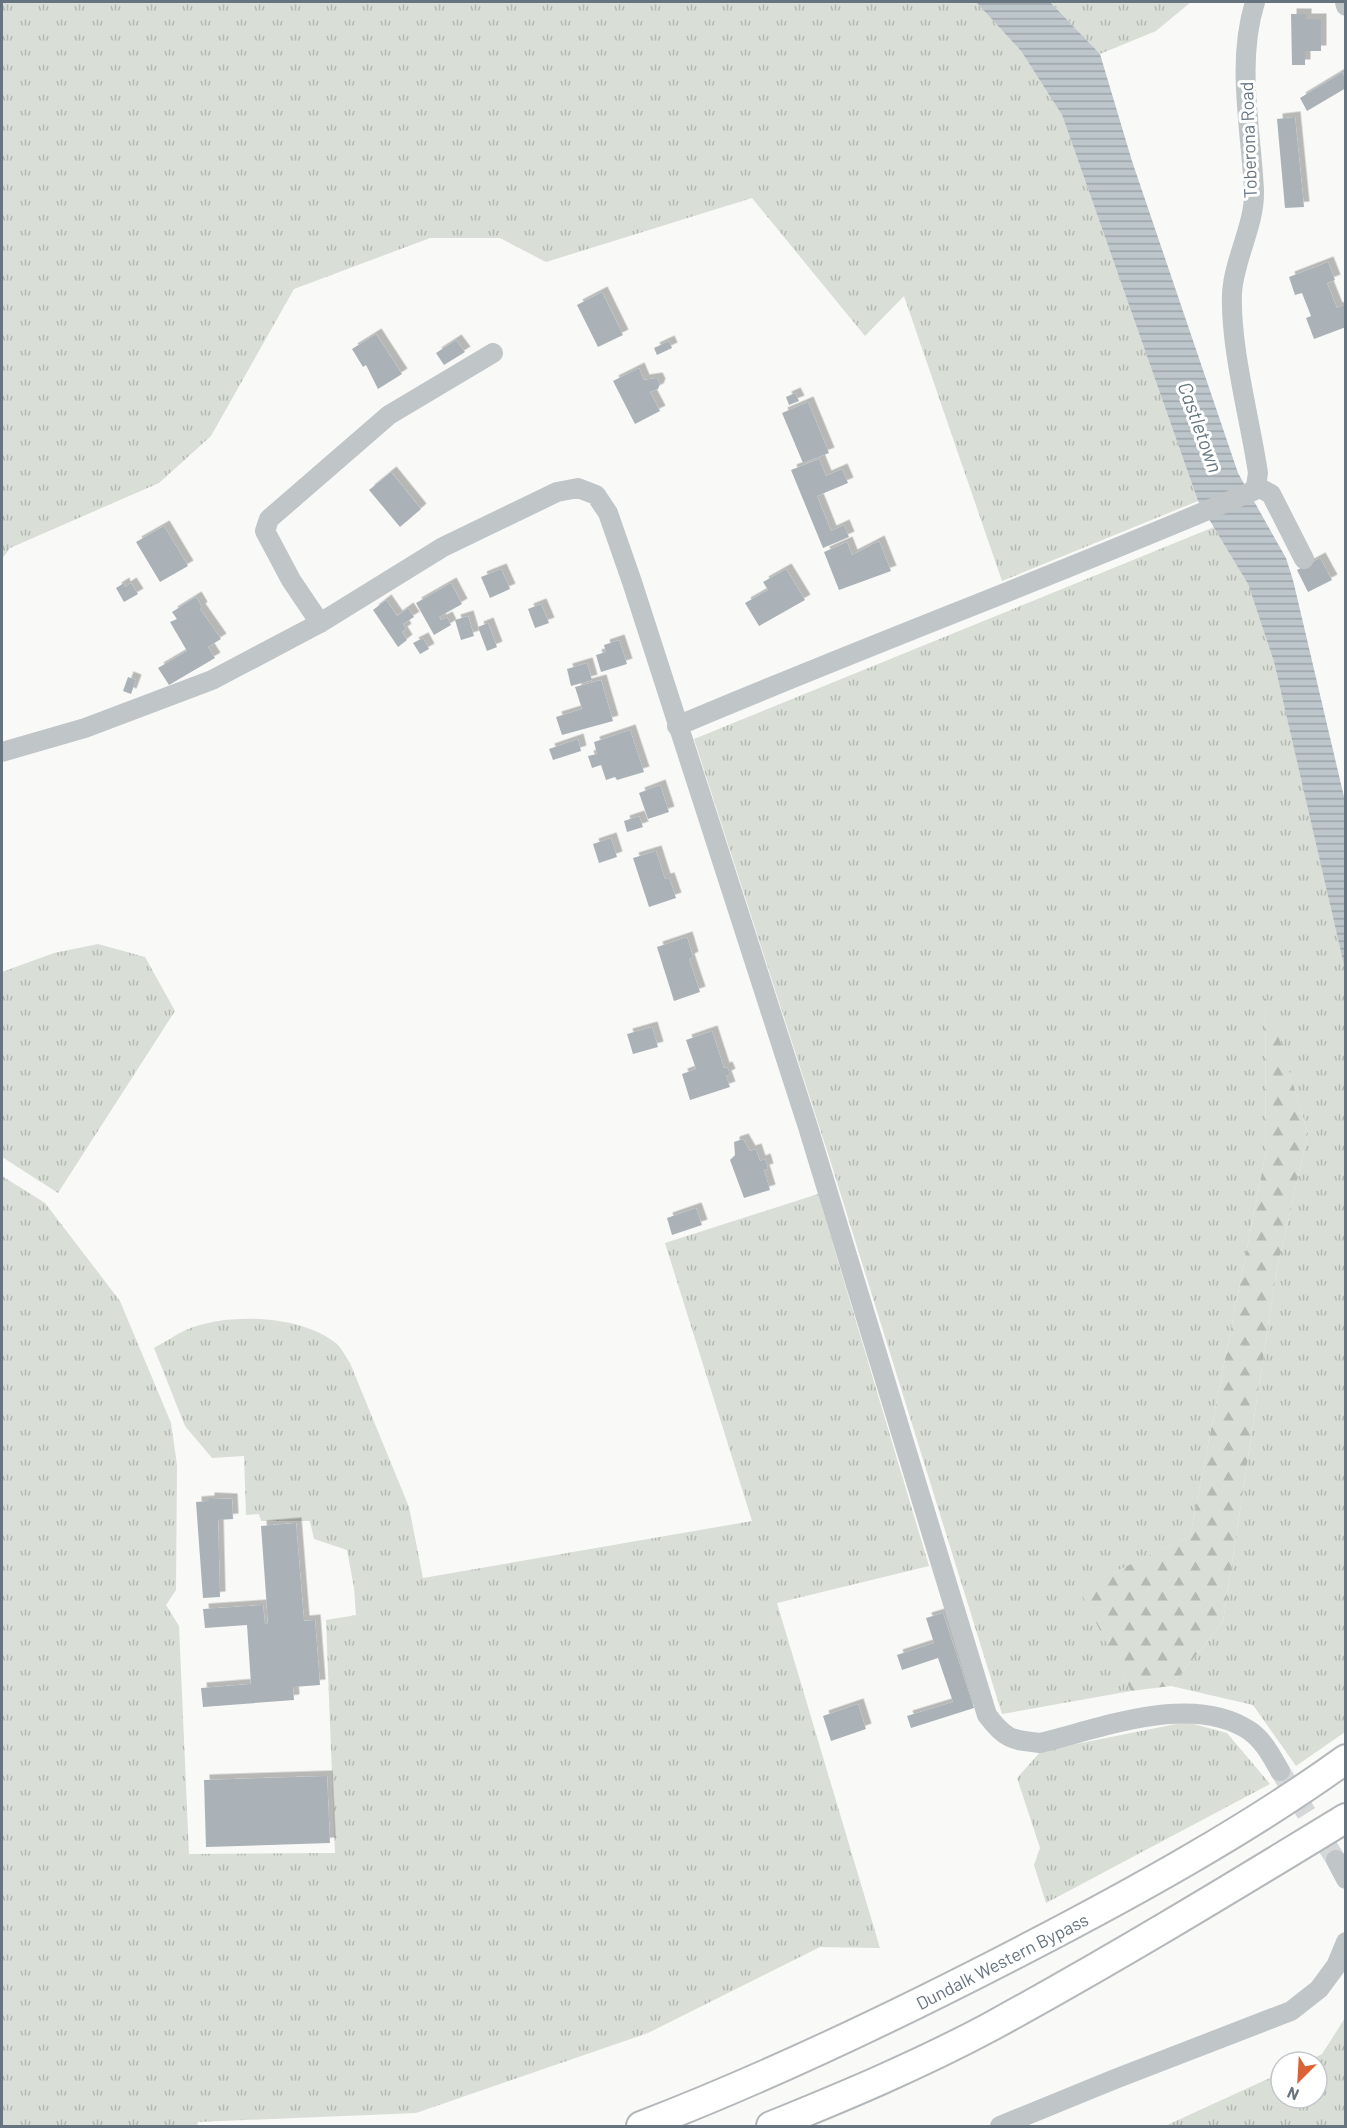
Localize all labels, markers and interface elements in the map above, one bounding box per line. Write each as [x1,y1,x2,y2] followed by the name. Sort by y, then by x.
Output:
[1235,81,1261,199] street label: Toberona Road
[1174,378,1228,476] water label: Castletown
[912,1908,1092,2014] street label: Dundalk Western Bypass
[1269,2050,1329,2110] north arrow
[1284,2083,1301,2105] text: N

